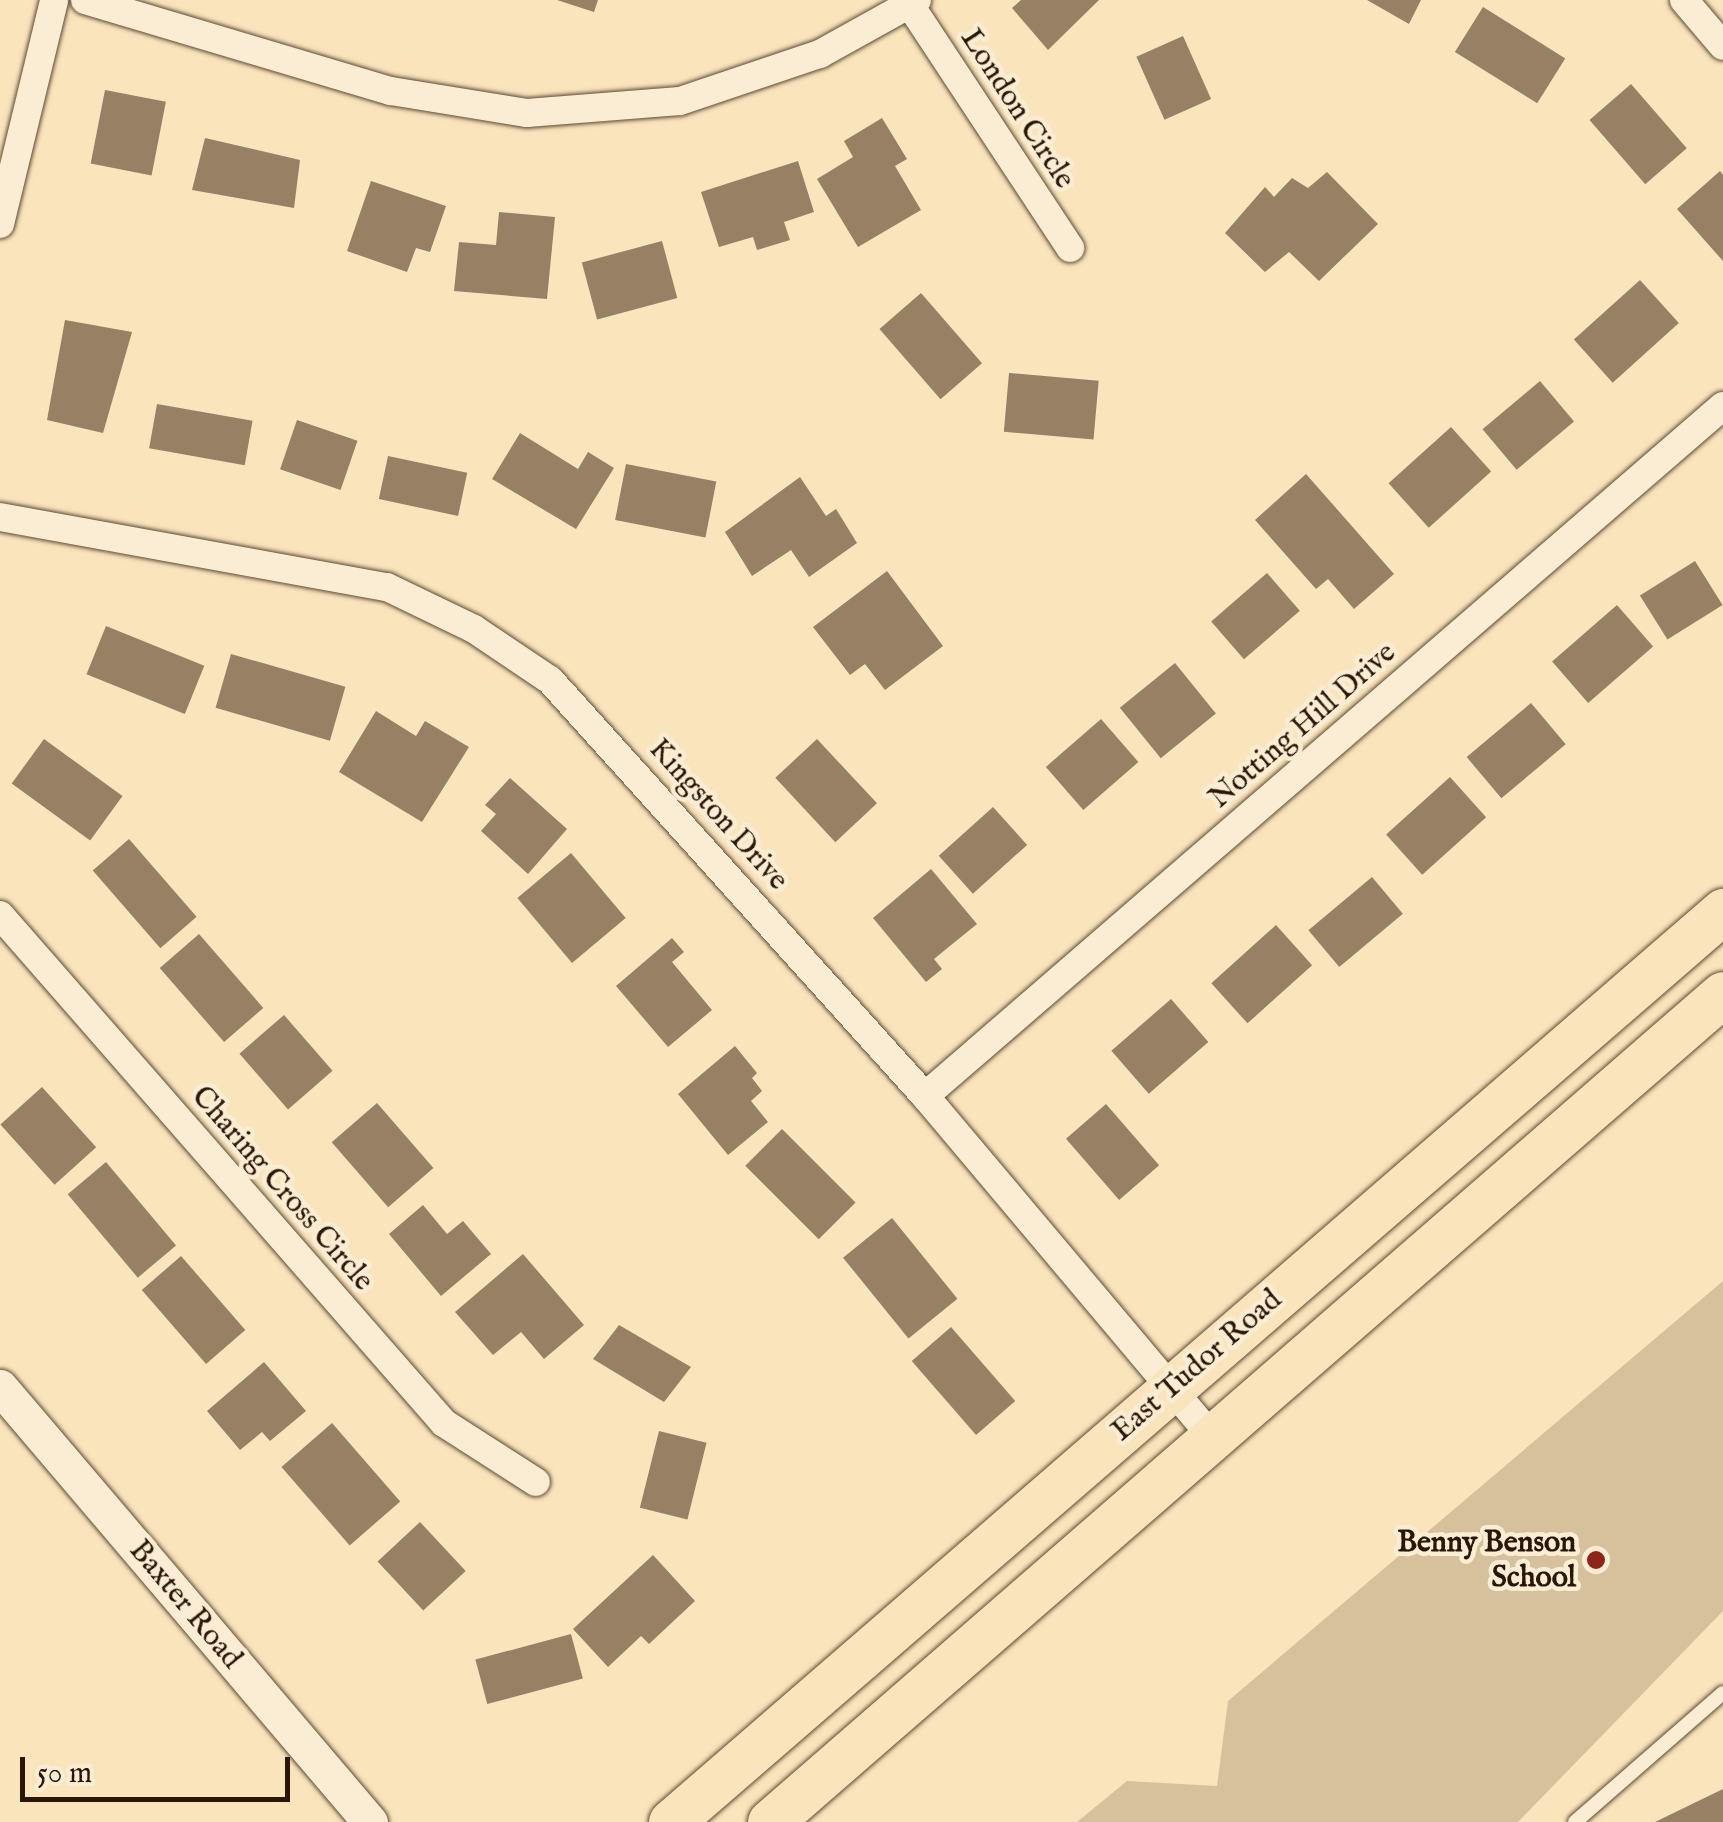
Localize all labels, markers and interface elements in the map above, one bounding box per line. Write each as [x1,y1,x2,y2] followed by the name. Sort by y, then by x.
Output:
[952,22,1082,196] street label: London Circle
[1202,635,1404,817] street label: Notting Hill Drive
[641,732,795,898] street label: Kingston Drive
[183,1079,381,1299] street label: Charing Cross Circle
[1105,1282,1289,1450] street label: East Tudor Road
[1397,1525,1576,1596] place label: Benny Benson School
[121,1533,249,1677] street label: Baxter Road
[1585,1549,1607,1571] marker: Benny Benson School
[25,1737,295,1799] scale bar
[37,1755,92,1793] text: 50 m

